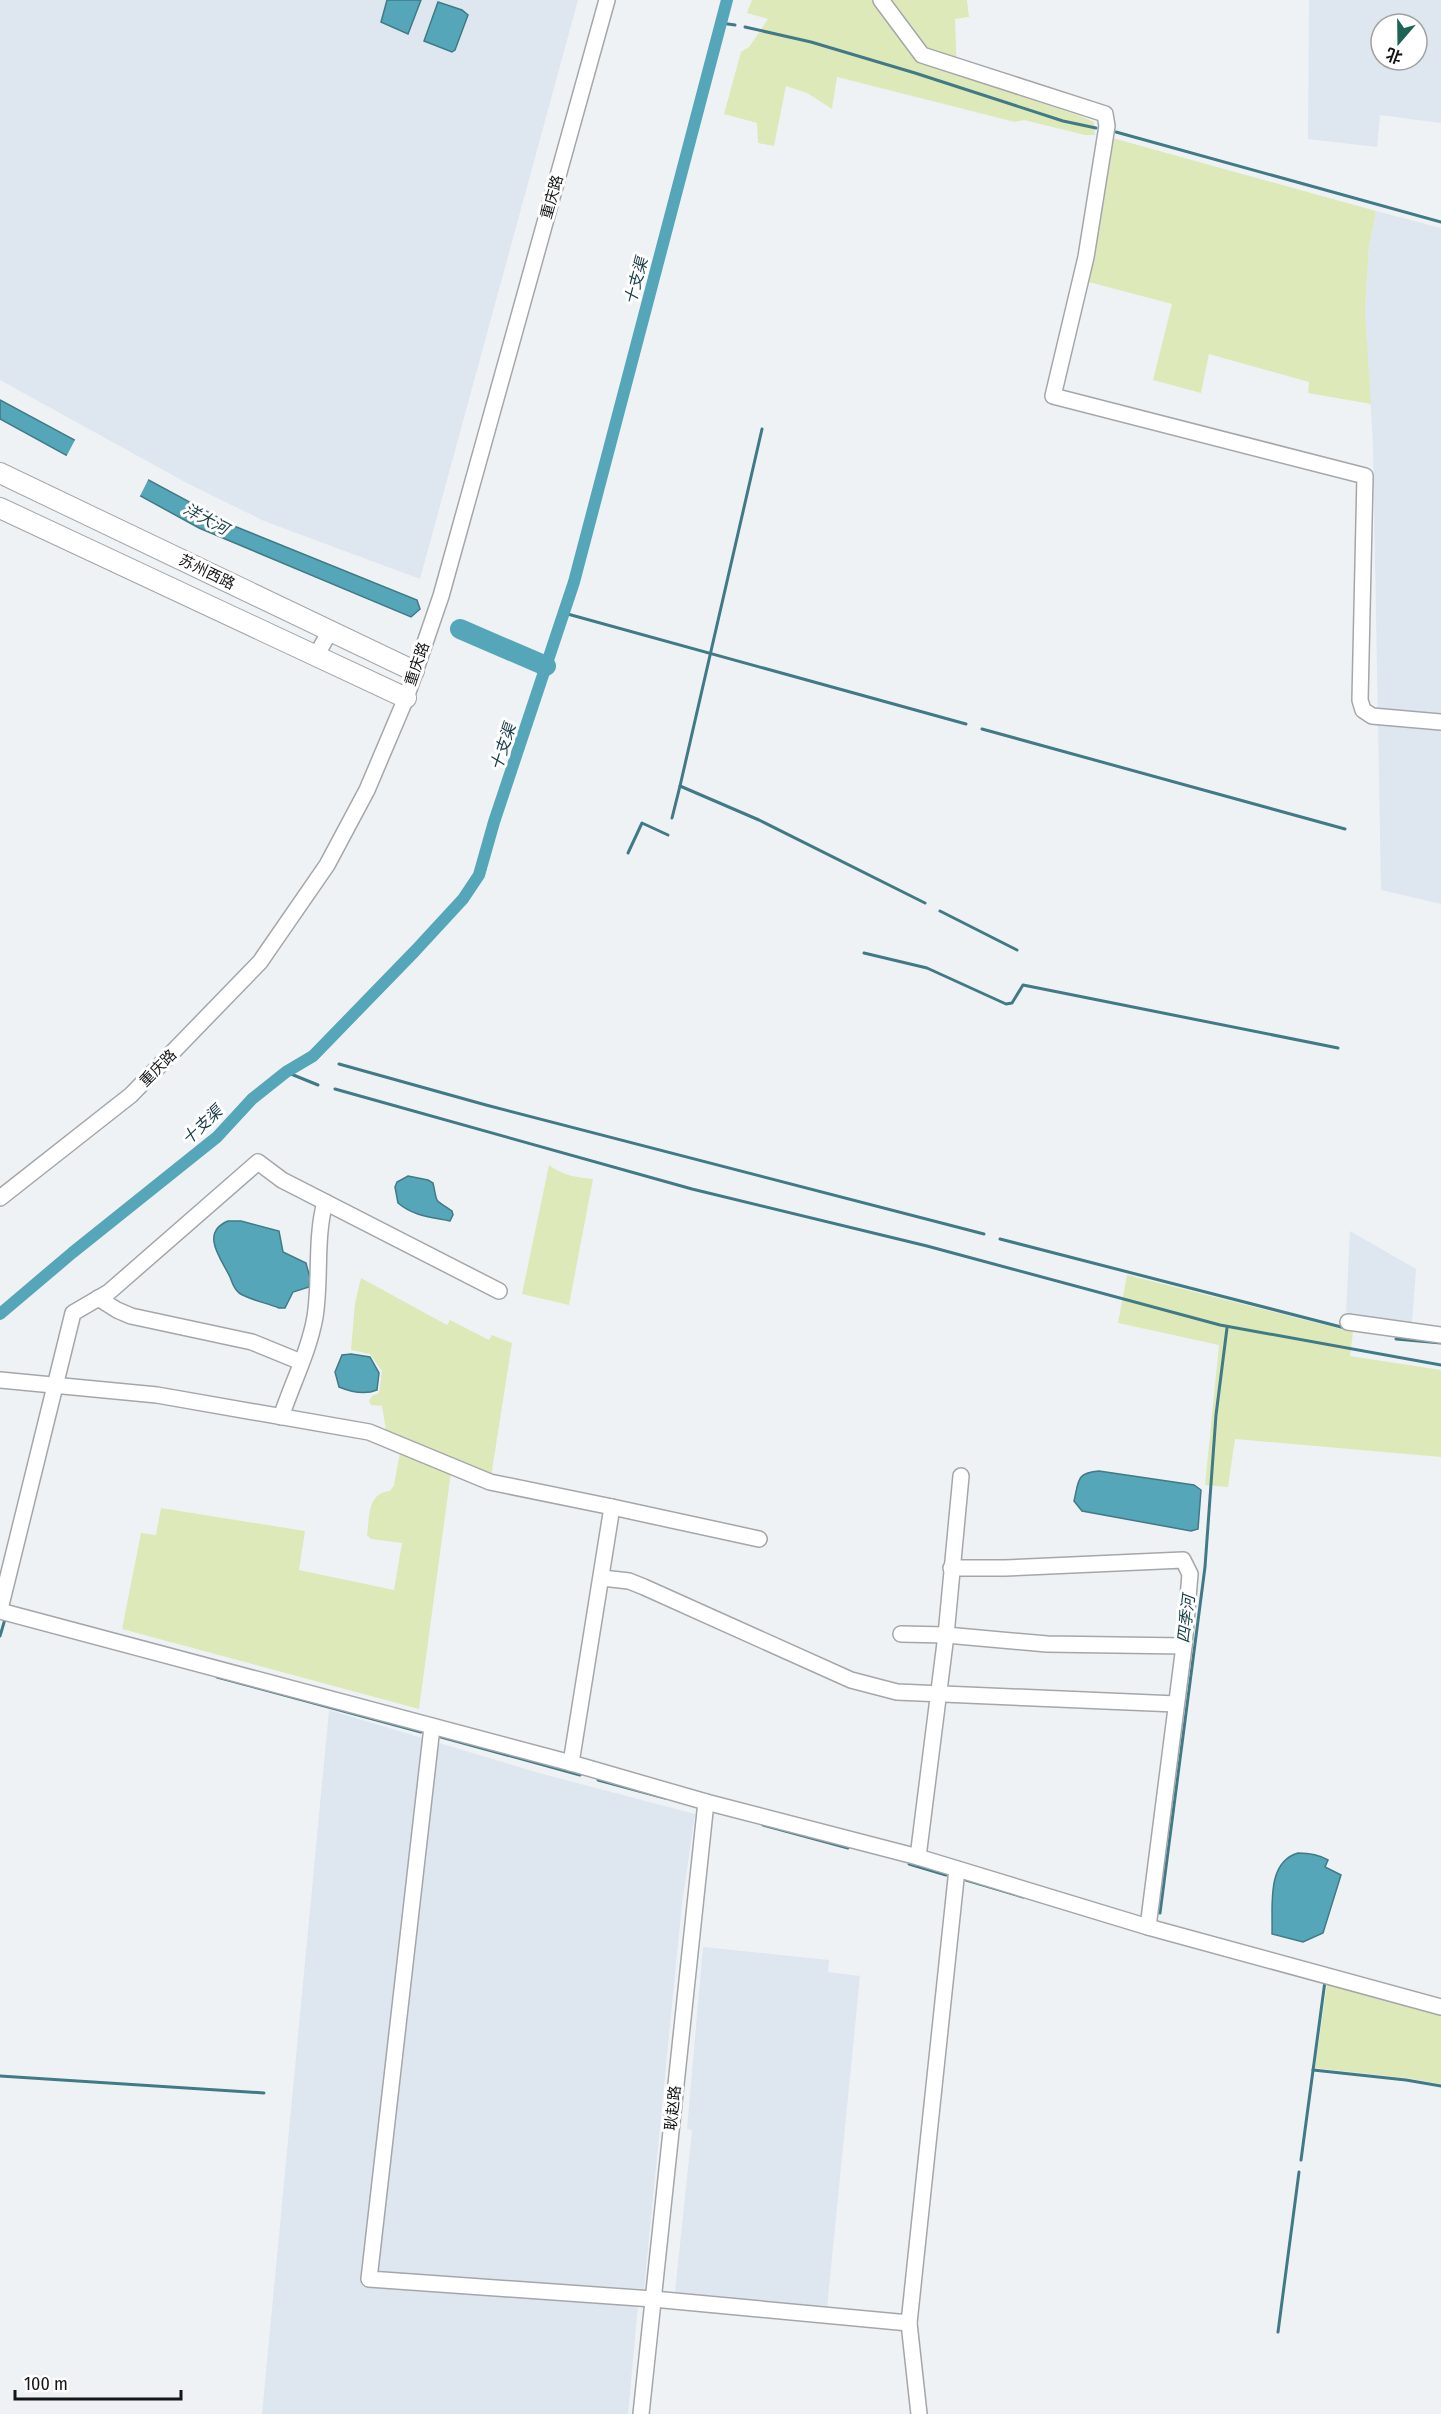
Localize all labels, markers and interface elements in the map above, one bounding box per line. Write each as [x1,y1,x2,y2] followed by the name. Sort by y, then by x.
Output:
[1369,12,1429,72] north arrow
[1383,44,1405,67] text: 北
[537,173,567,221] street label: 重庆路
[621,253,652,307] water label: 十支渠
[180,499,234,540] water label: 洋大河
[176,551,238,593] street label: 苏州西路
[401,640,433,688] street label: 重庆路
[487,719,520,773] water label: 十支渠
[136,1046,180,1090] street label: 重庆路
[178,1100,227,1148] water label: 十支渠
[1174,1591,1199,1644] water label: 四季河
[662,2085,684,2131] street label: 耿赵路
[15,2363,182,2401] scale bar
[24,2373,68,2395] text: 100 m

